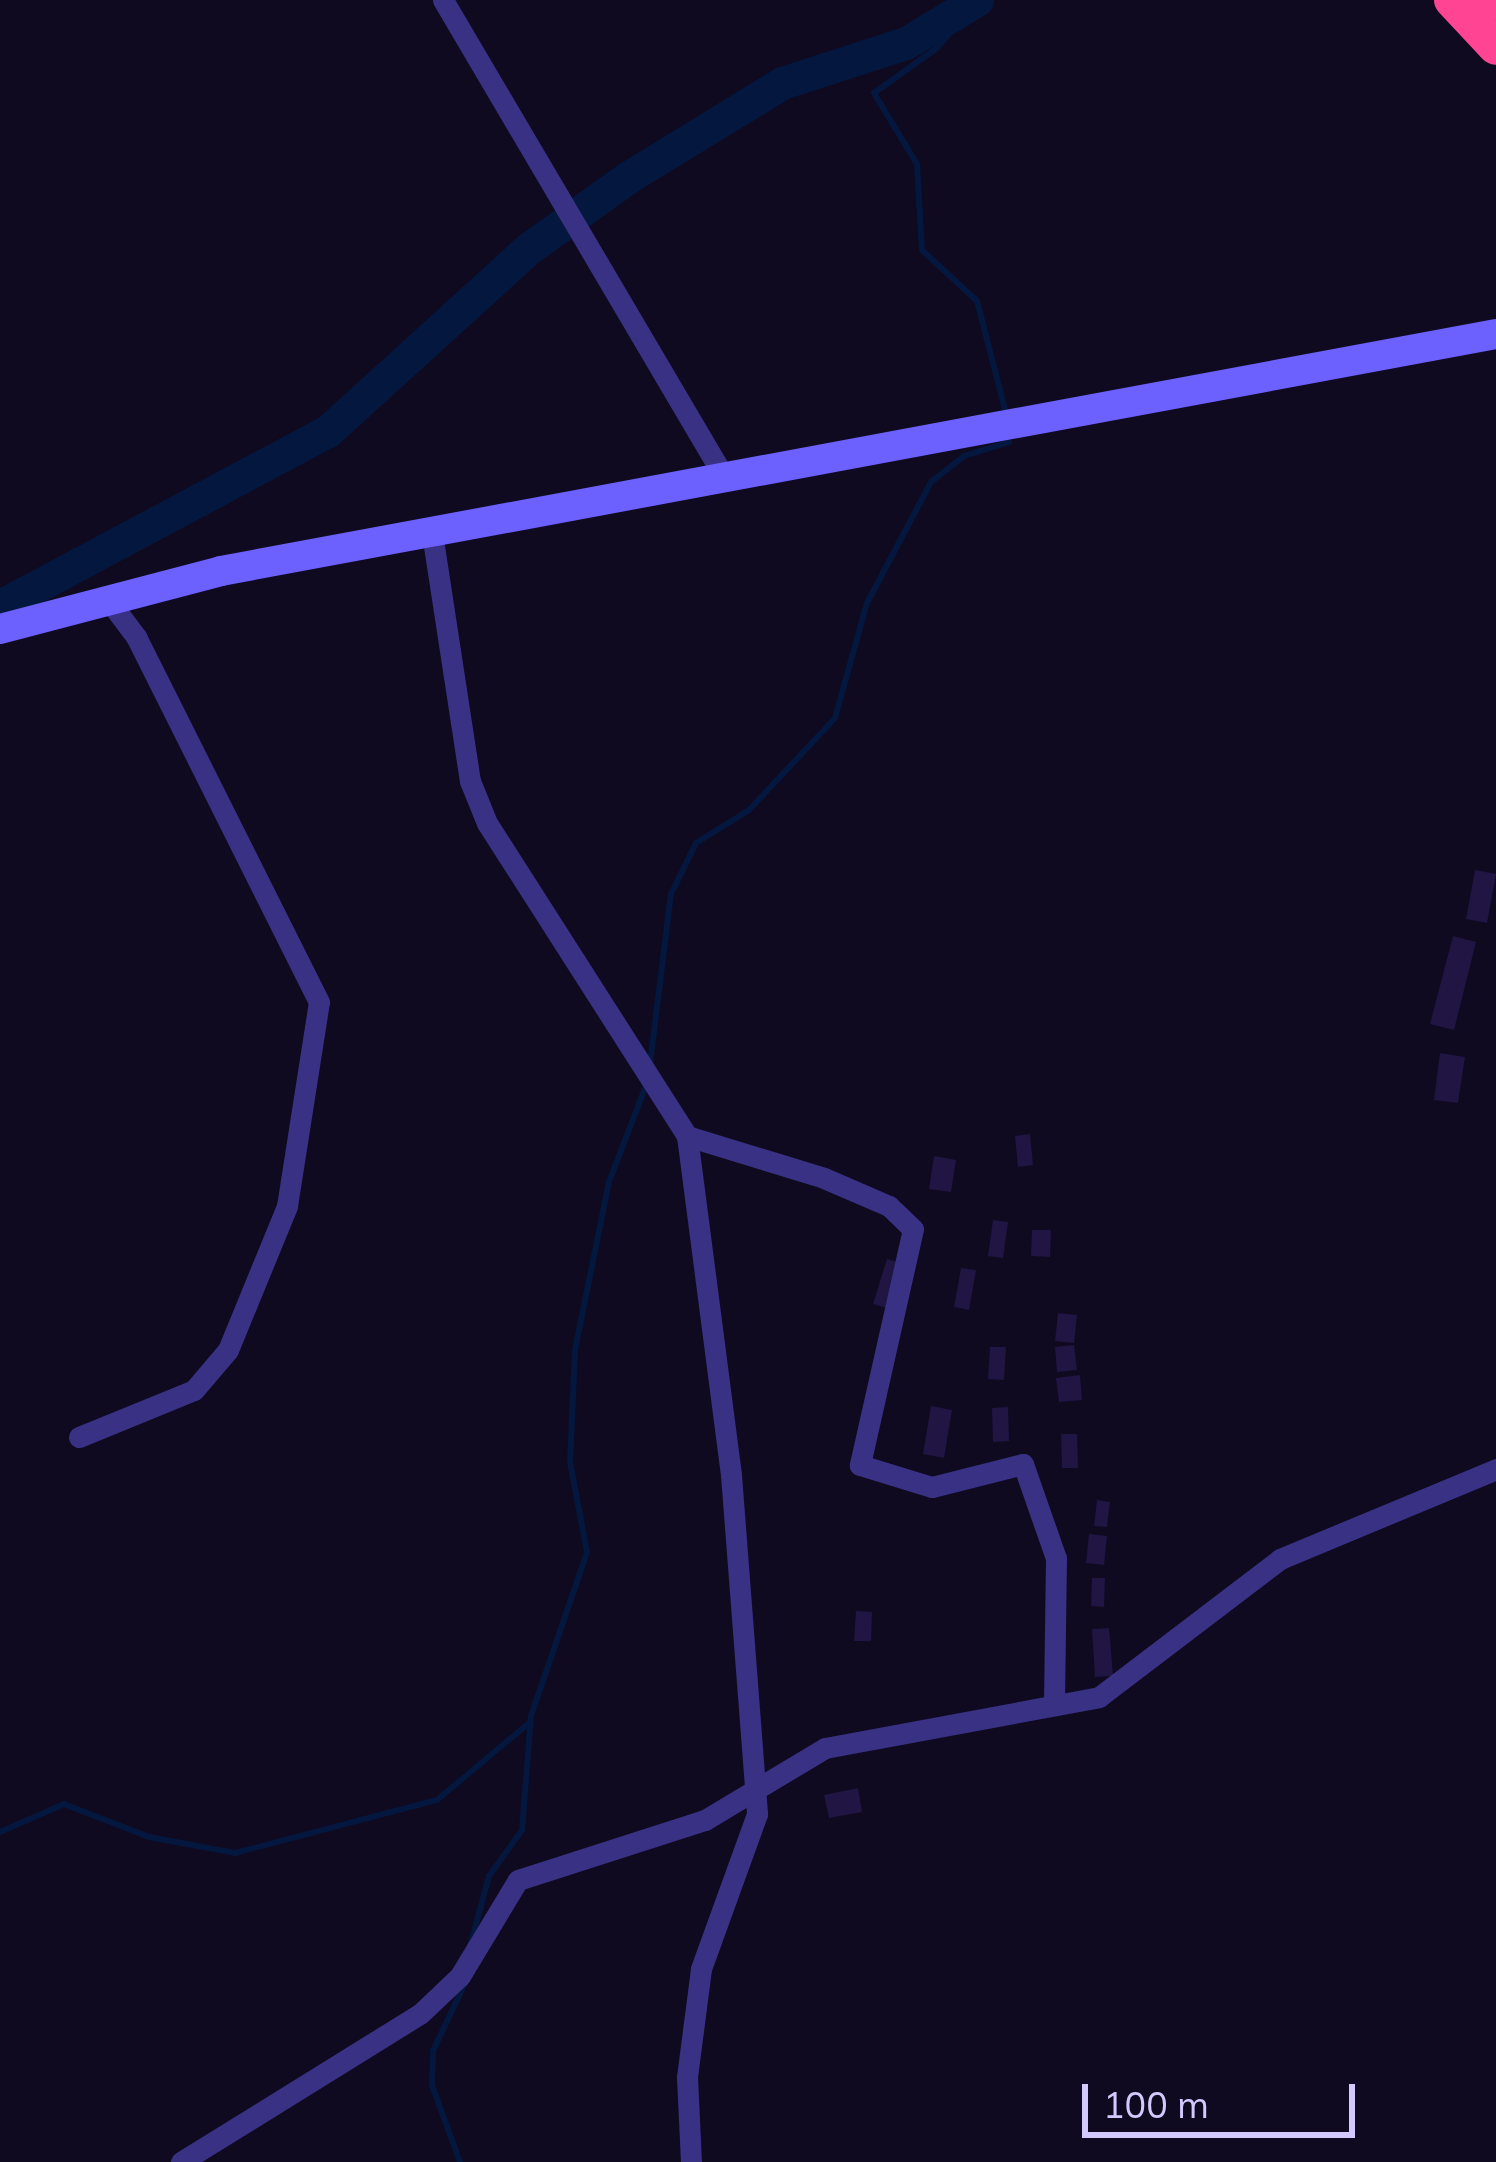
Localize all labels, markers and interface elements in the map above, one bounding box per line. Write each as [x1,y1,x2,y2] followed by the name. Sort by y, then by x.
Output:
[1088,2060,1361,2134] scale bar
[1103,2082,1209,2127] text: 100 m

